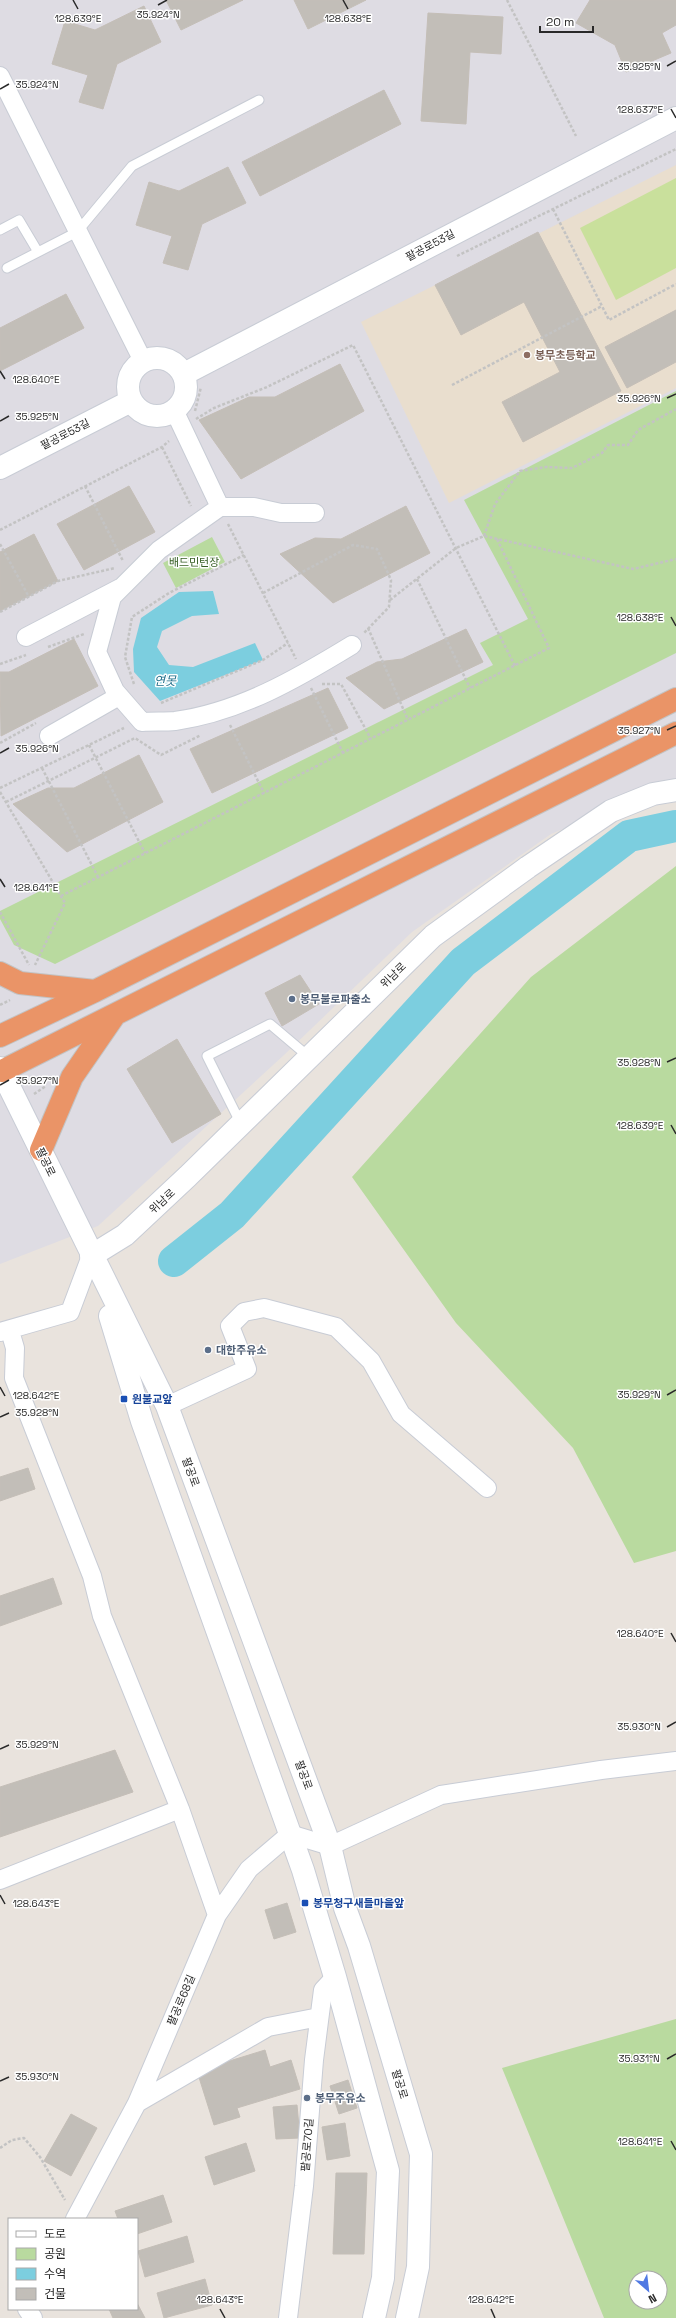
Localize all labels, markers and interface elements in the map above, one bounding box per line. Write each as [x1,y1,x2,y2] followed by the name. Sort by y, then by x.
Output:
[136,8,180,21] text: 35.924°N
[540,8,593,34] scale bar
[55,12,102,25] text: 128.639°E
[325,12,372,25] text: 128.638°E
[546,14,574,30] text: 20 m
[617,60,661,73] text: 35.925°N
[15,78,59,91] text: 35.924°N
[617,103,663,116] text: 128.637°E
[403,226,457,264] street label: 팔공로53길
[535,348,596,362] place label: 봉무초등학교
[522,350,532,360] marker: 봉무초등학교
[12,373,60,386] text: 128.640°E
[617,392,661,405] text: 35.926°N
[15,410,59,423] text: 35.925°N
[38,416,92,452] street label: 팔공로53길
[169,555,219,569] park label: 배드민턴장
[617,611,664,624] text: 128.638°E
[154,673,177,689] water label: 연못
[618,724,660,737] text: 35.927°N
[15,742,59,755] text: 35.926°N
[14,881,59,894] text: 128.641°E
[377,959,409,991] street label: 위남로
[300,992,371,1006] place label: 봉무불로파출소
[287,994,297,1004] marker: 봉무불로파출소
[617,1056,661,1069] text: 35.928°N
[16,1074,58,1087] text: 35.927°N
[617,1119,664,1132] text: 128.639°E
[33,1145,59,1179] street label: 팔공로
[146,1186,178,1216] street label: 위남로
[216,1343,267,1357] place label: 대한주유소
[203,1345,213,1355] marker: 대한주유소
[617,1388,661,1401] text: 35.929°N
[13,1389,60,1402] text: 128.642°E
[132,1392,172,1406] place label: 원불교앞
[119,1394,129,1404] marker: 원불교앞
[15,1406,59,1419] text: 35.928°N
[179,1455,203,1489] street label: 팔공로
[616,1627,664,1640] text: 128.640°E
[617,1720,661,1733] text: 35.930°N
[15,1738,59,1751] text: 35.929°N
[292,1758,316,1792] street label: 팔공로
[313,1896,404,1910] place label: 봉무청구새들마을앞
[13,1897,60,1910] text: 128.643°E
[300,1898,310,1908] marker: 봉무청구새들마을앞
[164,1972,198,2028] street label: 팔공로68길
[618,2052,660,2065] text: 35.931°N
[389,2067,411,2101] street label: 팔공로
[15,2070,59,2083] text: 35.930°N
[315,2091,366,2105] place label: 봉무주유소
[302,2093,312,2103] marker: 봉무주유소
[298,2118,316,2172] street label: 팔공로70길
[618,2135,663,2148] text: 128.641°E
[8,2218,138,2310] legend
[44,2226,66,2242] text: 도로
[44,2246,66,2262] text: 공원
[44,2266,66,2282] text: 수역
[628,2270,668,2310] north arrow
[44,2286,66,2302] text: 건물
[646,2291,659,2307] text: N
[197,2293,244,2306] text: 128.643°E
[468,2293,515,2306] text: 128.642°E

